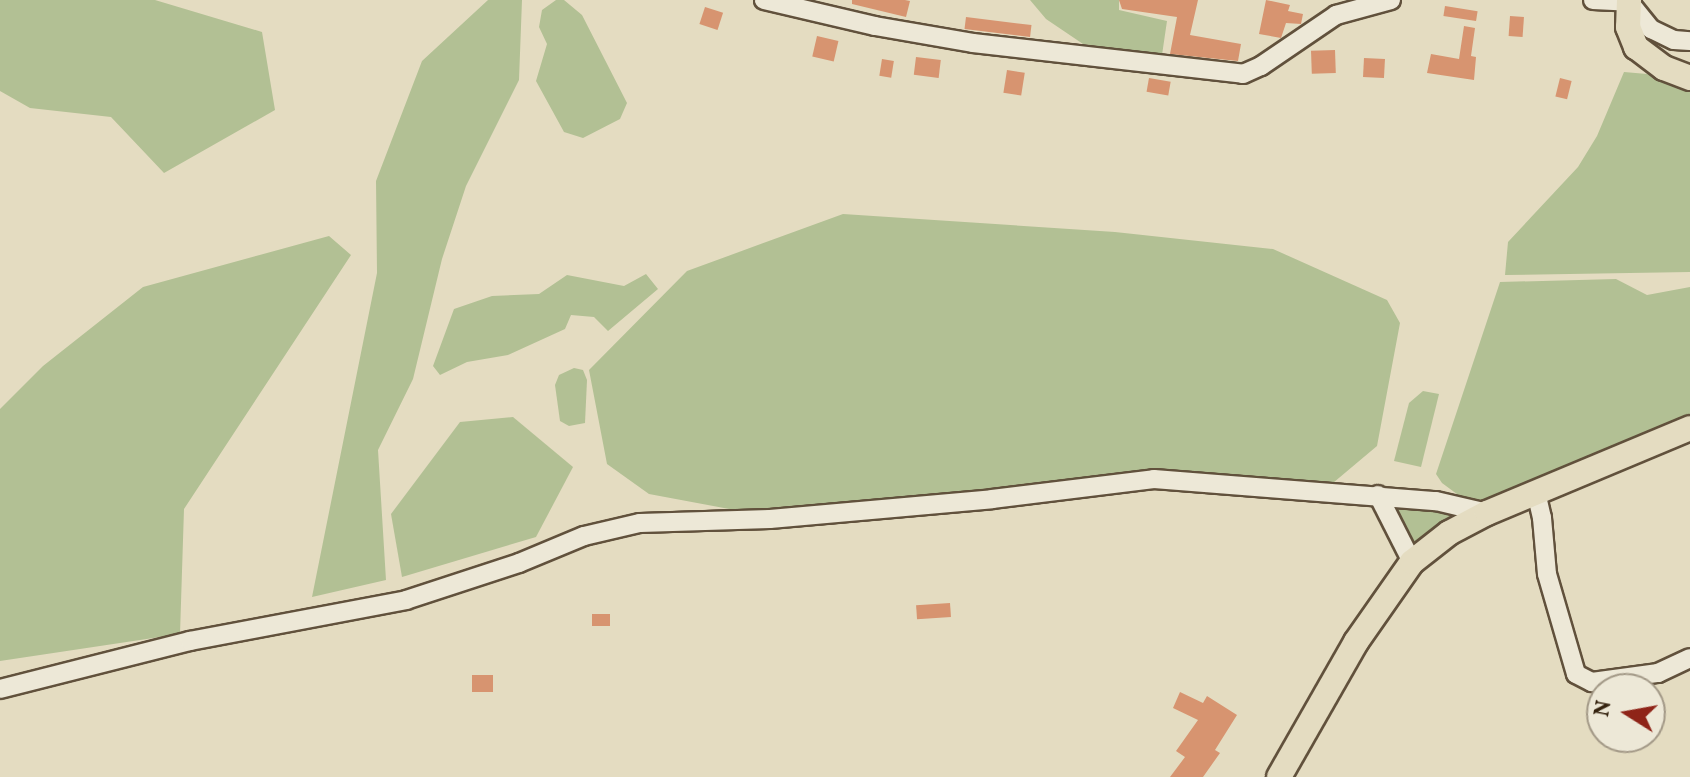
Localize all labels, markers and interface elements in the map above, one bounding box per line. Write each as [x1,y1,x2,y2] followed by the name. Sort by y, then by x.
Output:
[1586,673,1666,753] north arrow
[1587,698,1621,720] text: N

